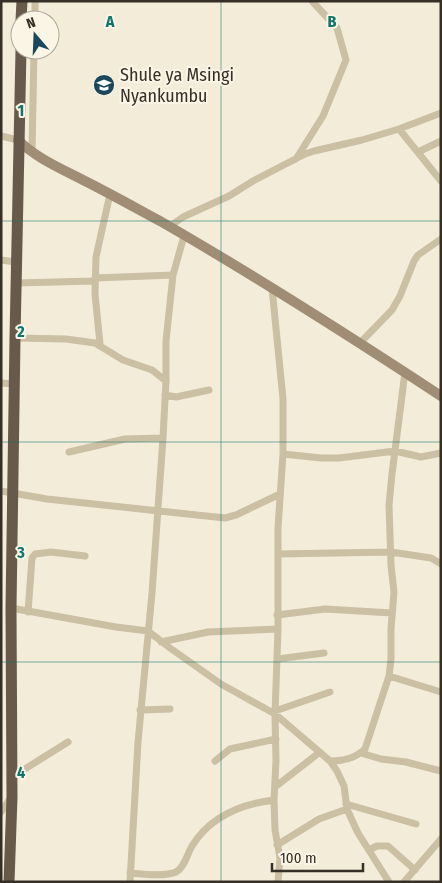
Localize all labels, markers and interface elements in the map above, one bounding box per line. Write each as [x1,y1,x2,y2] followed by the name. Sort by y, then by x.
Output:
[10,10,60,60] north arrow
[105,12,115,31] text: A
[328,12,337,31] text: B
[24,14,38,33] text: N
[120,64,234,107] place label: Shule ya Msingi Nyankumbu
[92,73,116,97] school or university icon: Shule ya Msingi Nyankumbu
[18,101,24,120] text: 1
[16,322,25,341] text: 2
[16,543,25,562] text: 3
[17,763,25,782] text: 4
[272,840,363,872] scale bar
[280,849,317,867] text: 100 m

